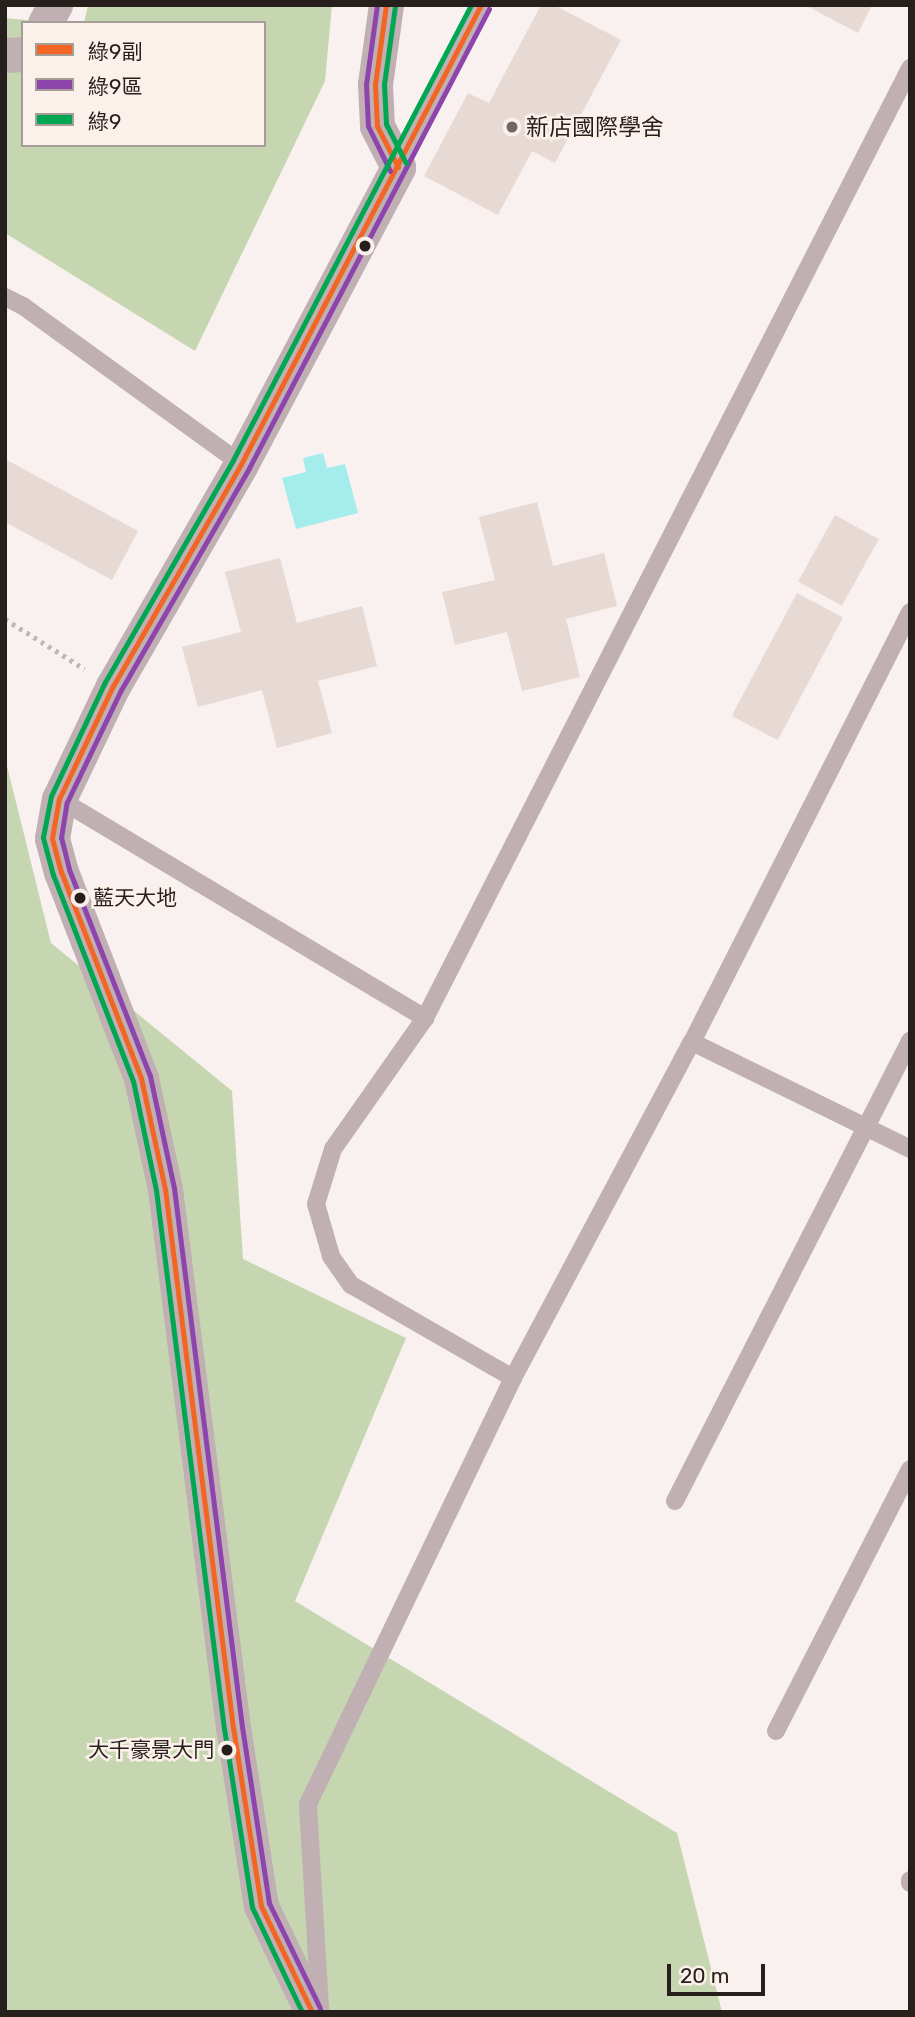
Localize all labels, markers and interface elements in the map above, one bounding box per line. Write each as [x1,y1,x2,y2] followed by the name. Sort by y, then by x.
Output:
[21,21,266,147] legend
[88,39,142,64] text: 綠9副
[88,74,142,99] text: 綠9區
[88,109,121,134] text: 綠9
[526,113,664,141] place label: 新店國際學舍
[504,119,520,135] marker: 新店國際學舍
[358,239,372,253] unlabelled marker
[93,885,177,911] place label: 藍天大地
[73,891,87,905] marker: 藍天大地
[88,1737,214,1763] place label: 大千豪景大門
[220,1743,234,1757] marker: 大千豪景大門
[670,1951,768,1995] scale bar
[680,1963,729,1988] text: 20 m

